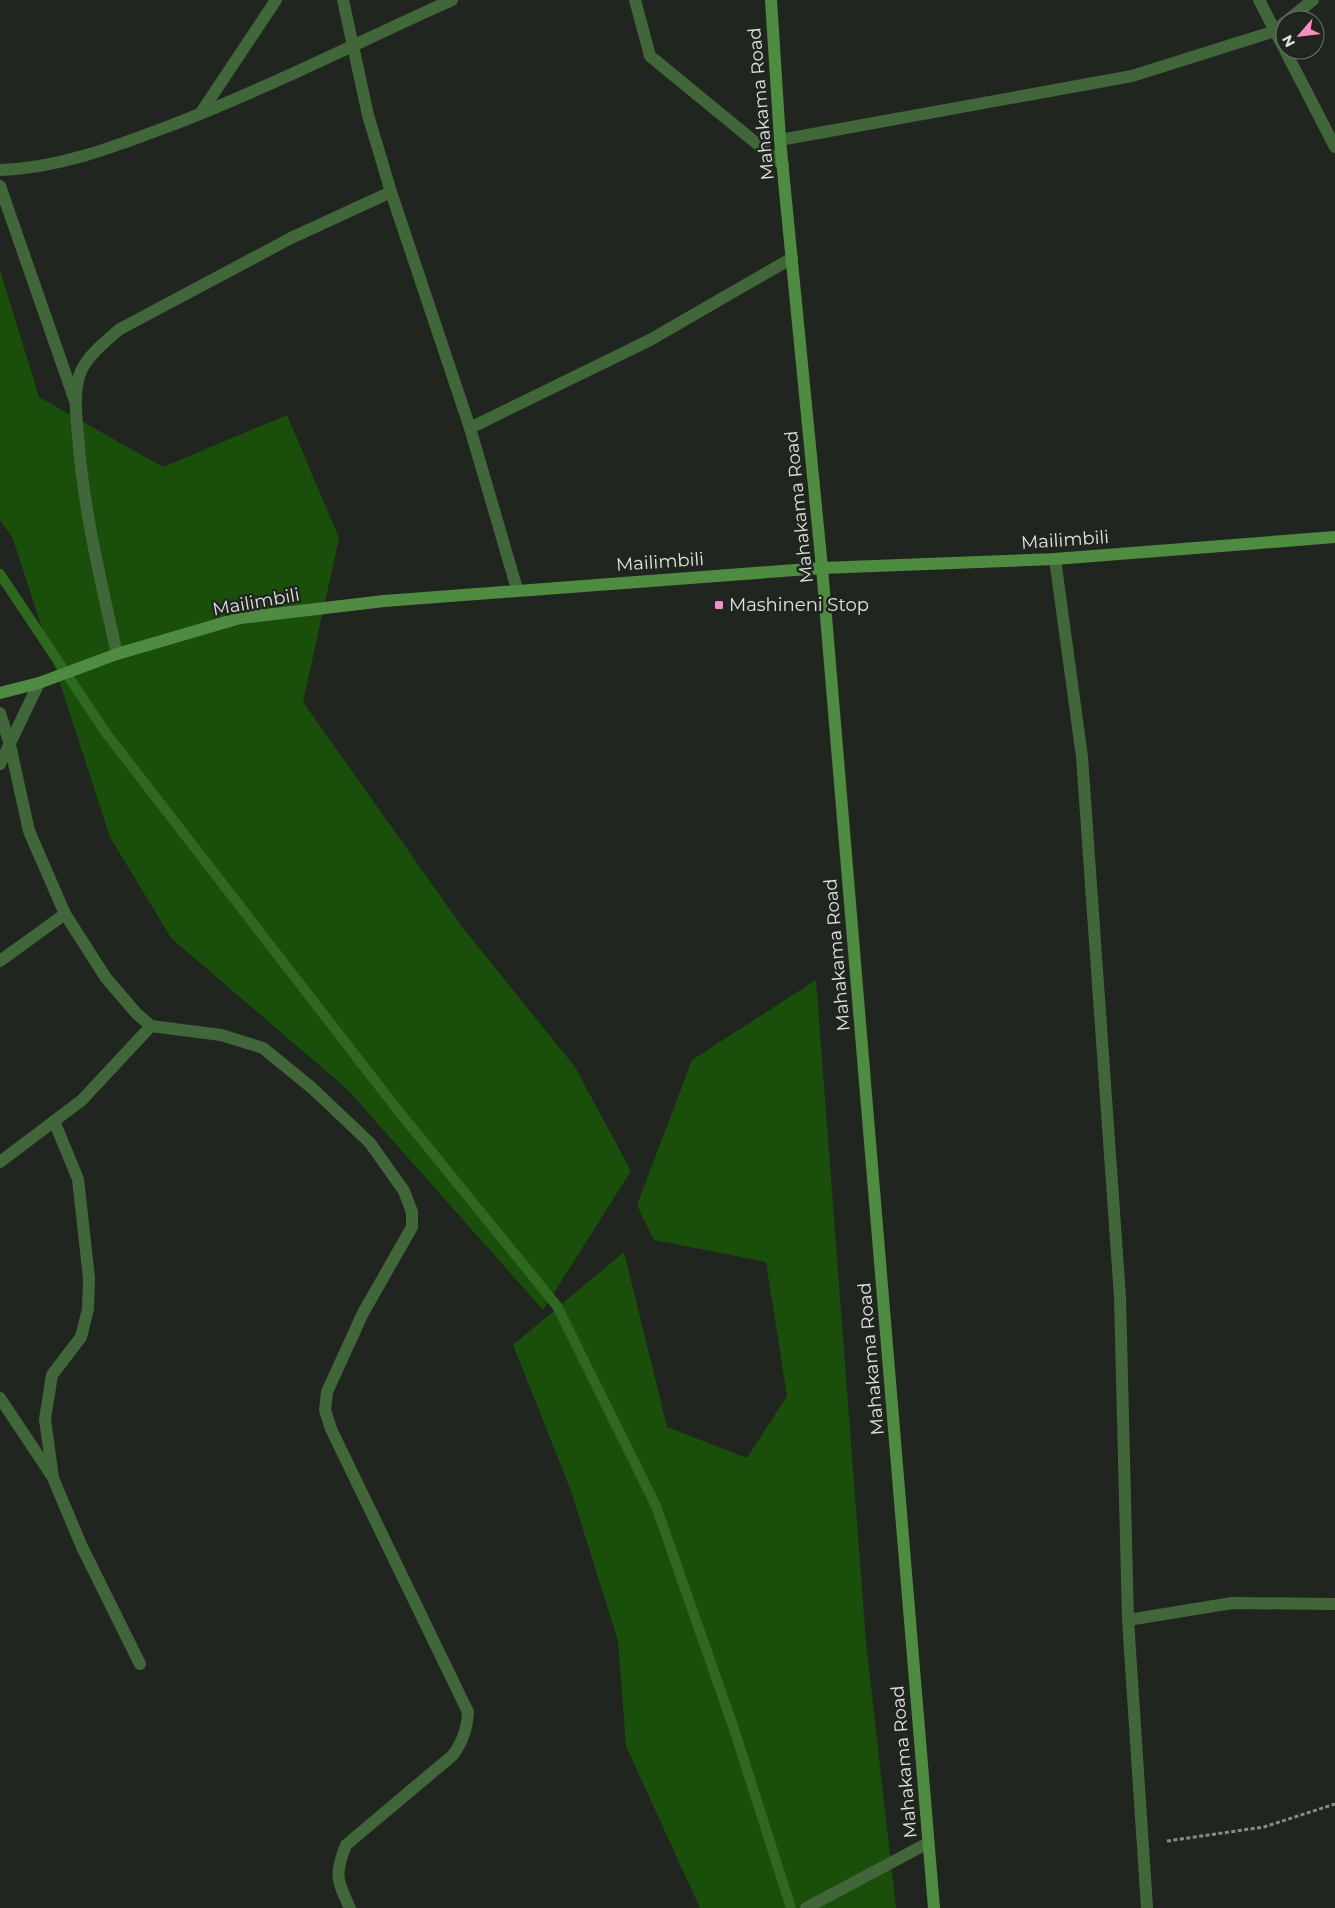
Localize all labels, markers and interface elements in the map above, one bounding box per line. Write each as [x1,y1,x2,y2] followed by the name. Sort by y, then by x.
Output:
[1275,10,1325,60] north arrow
[743,27,779,181] street label: Mahakama Road
[1278,32,1299,50] text: N
[780,430,818,584] street label: Mahakama Road
[1020,526,1110,554] street label: Mailimbili
[615,548,705,576] street label: Mailimbili
[211,584,301,620] street label: Mailimbili
[729,594,869,616] place label: Mashineni Stop
[713,599,725,611] marker: Mashineni Stop
[819,878,855,1032] street label: Mahakama Road
[853,1282,889,1436] street label: Mahakama Road
[886,1685,922,1839] street label: Mahakama Road

